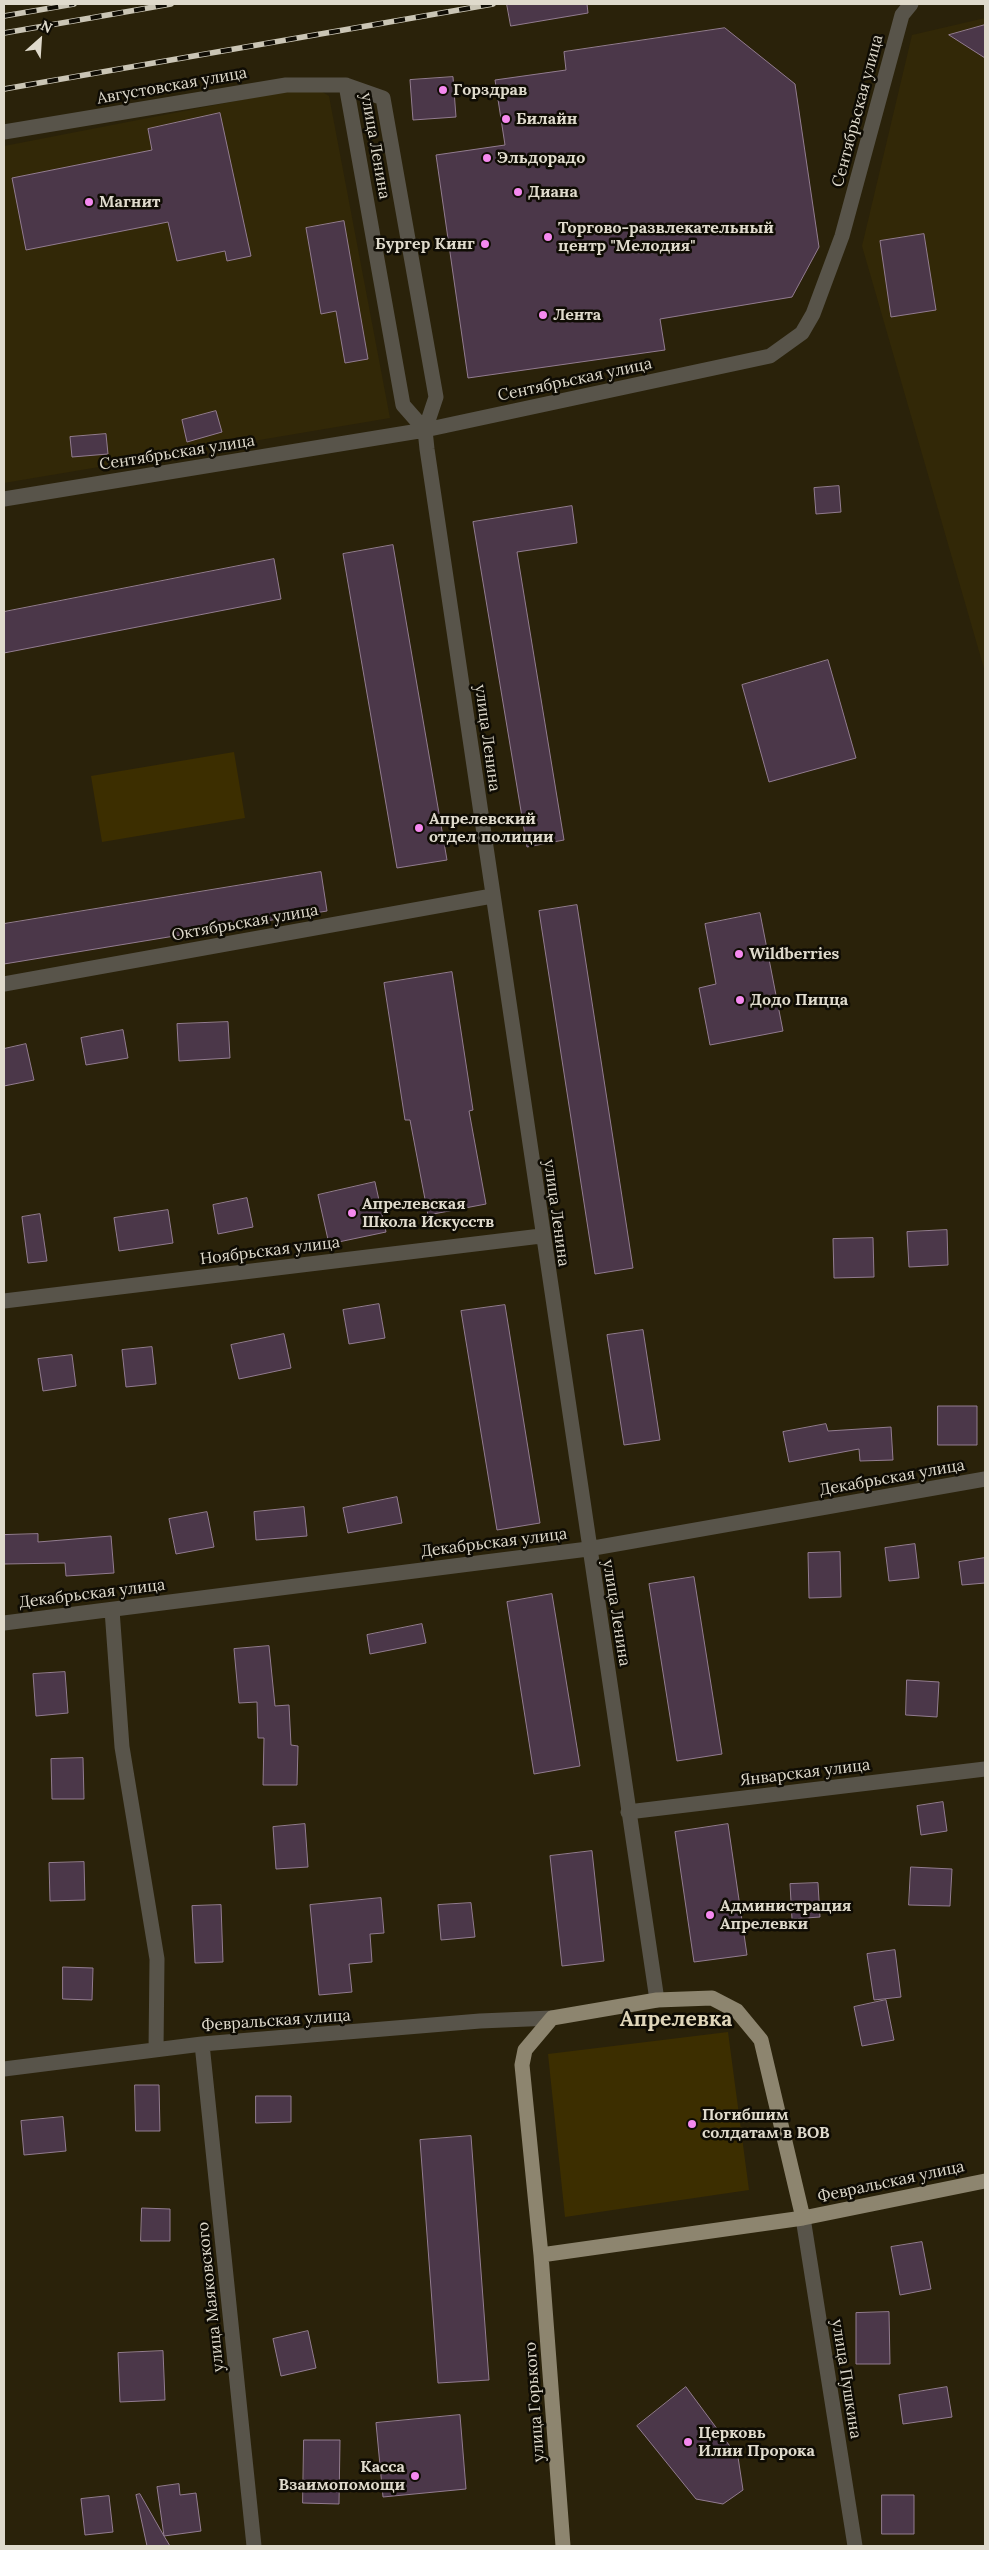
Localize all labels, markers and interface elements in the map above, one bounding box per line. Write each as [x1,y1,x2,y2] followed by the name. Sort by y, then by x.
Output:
[15,15,65,65] north arrow
[38,16,55,37] text: N
[828,33,888,189] street label: Сентябрьская улица
[95,63,249,109] street label: Августовская улица
[453,80,527,100] place label: Горздрав
[437,84,449,96] marker: Горздрав
[356,91,394,201] street label: улица Ленина
[516,109,577,129] place label: Билайн
[500,113,512,125] marker: Билайн
[497,148,585,168] place label: Эльдорадо
[481,152,493,164] marker: Эльдорадо
[528,182,578,202] place label: Диана
[512,186,524,198] marker: Диана
[99,192,160,212] place label: Магнит
[83,196,95,208] marker: Магнит
[558,218,774,256] place label: Торгово-развлекательный центр "Мелодия"
[542,231,554,243] marker: Торгово-развлекательный центр "Мелодия"
[375,234,475,254] place label: Бургер Кинг
[479,238,491,250] marker: Бургер Кинг
[553,305,601,325] place label: Лента
[537,309,549,321] marker: Лента
[496,354,654,406] street label: Сентябрьская улица
[98,431,256,475] street label: Сентябрьская улица
[470,683,504,793] street label: улица Ленина
[429,809,554,847] place label: Апрелевский отдел полиции
[413,822,425,834] marker: Апрелевский отдел полиции
[170,901,320,945] street label: Октябрьская улица
[749,944,839,964] place label: Wildberries
[733,948,745,960] marker: Wildberries
[750,990,848,1010] place label: Додо Пицца
[734,994,746,1006] marker: Додо Пицца
[539,1158,573,1268] street label: улица Ленина
[362,1194,494,1232] place label: Апрелевская Школа Искусств
[346,1207,358,1219] marker: Апрелевская Школа Искусств
[199,1233,341,1269] street label: Ноябрьская улица
[818,1456,966,1500] street label: Декабрьская улица
[420,1525,568,1561] street label: Декабрьская улица
[598,1558,634,1668] street label: улица Ленина
[18,1576,166,1612] street label: Декабрьская улица
[739,1755,871,1791] street label: Январская улица
[720,1896,851,1934] place label: Администрация Апрелевки
[704,1909,716,1921] marker: Администрация Апрелевки
[201,2006,351,2036] street label: Февральская улица
[620,2007,732,2033] district label: Апрелевка
[702,2105,830,2143] place label: Погибшим солдатам в ВОВ
[686,2118,698,2130] marker: Погибшим солдатам в ВОВ
[816,2157,966,2207] street label: Февральская улица
[194,2221,228,2373] street label: улица Маяковского
[827,2318,865,2440] street label: улица Пушкина
[521,2341,549,2463] street label: улица Горького
[698,2423,815,2461] place label: Церковь Илии Пророка
[682,2436,694,2448] marker: Церковь Илии Пророка
[278,2457,405,2495] place label: Касса Взаимопомощи
[409,2470,421,2482] marker: Касса Взаимопомощи

